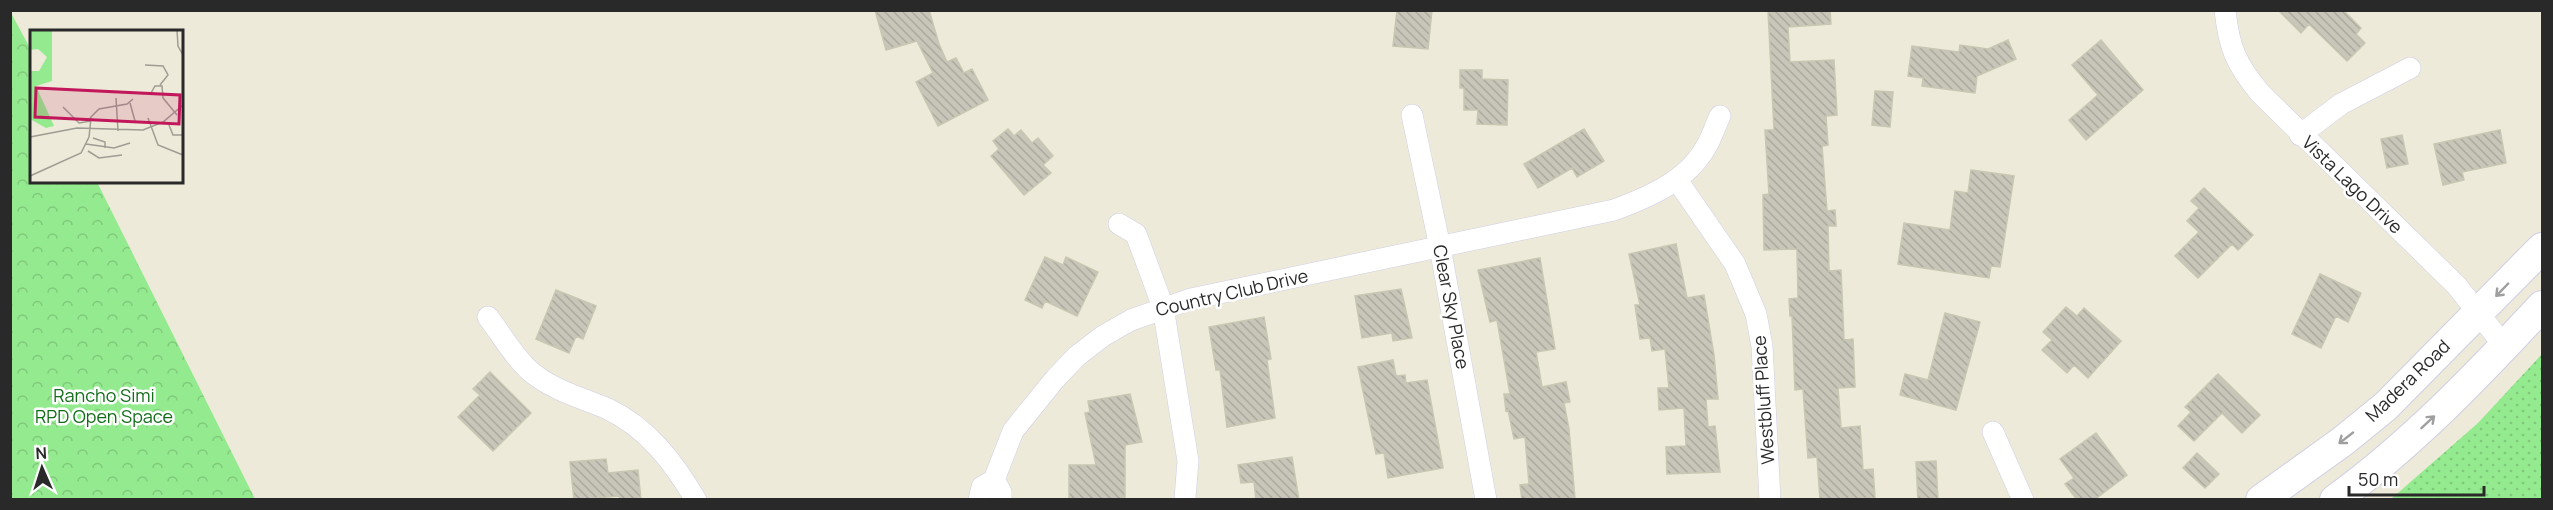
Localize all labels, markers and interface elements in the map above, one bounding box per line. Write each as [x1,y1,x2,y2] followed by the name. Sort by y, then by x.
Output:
[30,30,183,183] inset map
[2297,130,2408,238] street label: Vista Lago Drive
[1428,243,1476,371] street label: Clear Sky Place
[1153,263,1310,321] street label: Country Club Drive
[2495,283,2510,298] one-way arrow
[2360,334,2455,427] street label: Madera Road
[1747,335,1779,465] street label: Westbluff Place
[35,383,173,428] park label: Rancho Simi RPD Open Space
[2421,415,2436,429] one-way arrow
[2338,432,2354,445] one-way arrow
[12,438,72,498] north arrow
[35,442,48,464] text: N
[2349,459,2484,497] scale bar
[2358,467,2398,491] text: 50 m

